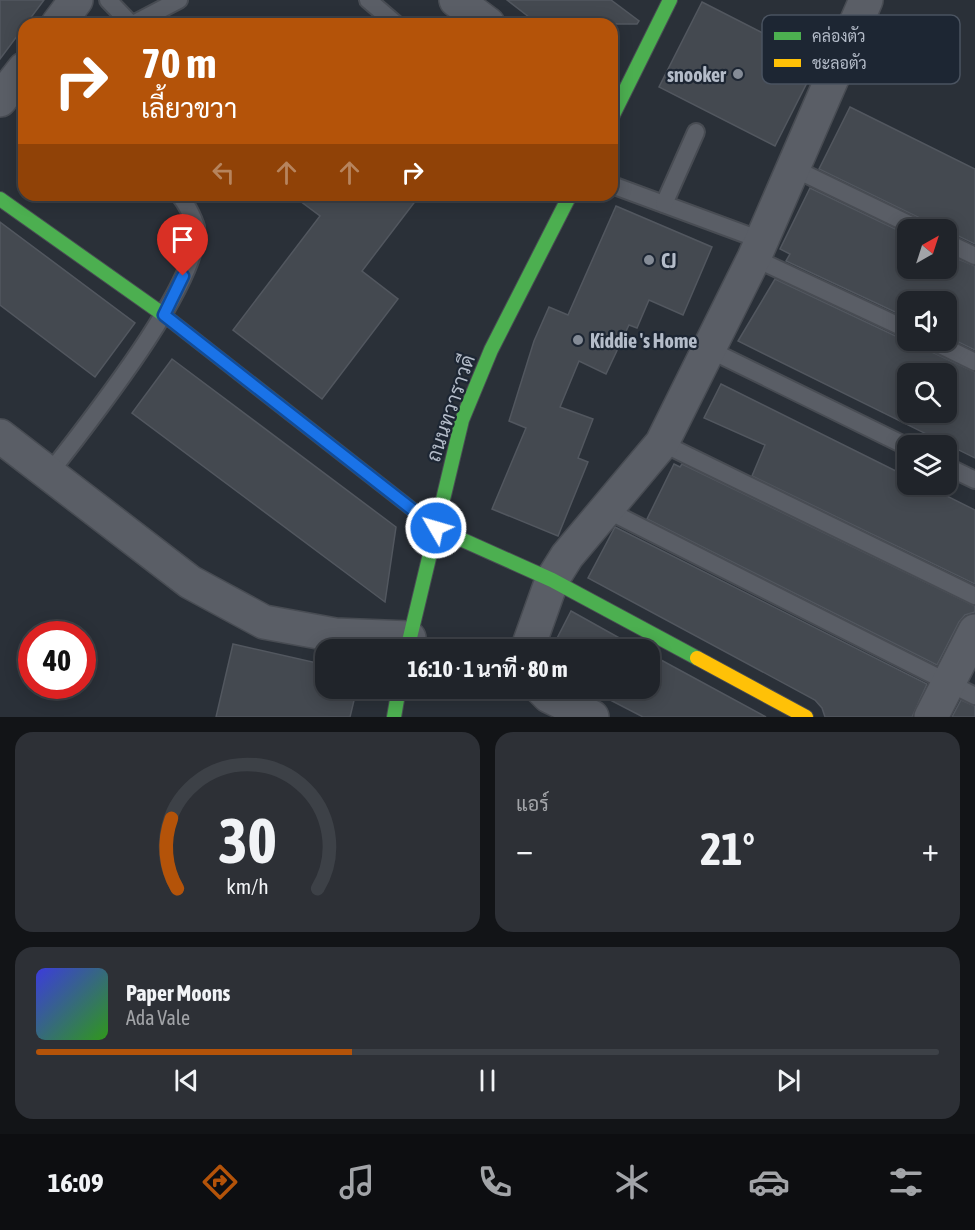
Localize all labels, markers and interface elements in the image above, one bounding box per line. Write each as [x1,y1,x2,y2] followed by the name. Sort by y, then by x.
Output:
[762,15,960,84] legend
[812,26,866,45] text: คล่องตัว
[141,39,216,87] text: 70 m
[42,42,120,120] icon: right
[812,53,867,72] text: ชะลอตัว
[667,63,727,86] place label: snooker
[731,67,745,81] marker: snooker
[141,93,237,124] text: เลี้ยวขวา
[207,156,240,189] icon: left
[270,156,303,189] icon: ahead
[333,156,366,189] icon: ahead
[396,156,429,189] icon: right
[157,214,208,276] pin
[897,219,957,279] north arrow
[897,219,957,495] map controls
[166,223,199,256] icon: arrive
[661,249,676,272] place label: CJ
[642,253,656,267] marker: CJ
[897,291,957,351] button: sound
[590,329,697,352] place label: Kiddie 's Home
[571,333,585,347] marker: Kiddie 's Home
[420,351,479,465] street label: ถนนทวาราวดี
[897,363,957,423] button: search
[897,435,957,495] button: layers
[404,496,468,560] position arrow
[18,621,96,699] speed limit sign: 40
[407,656,568,682] text: 16:10 · 1 นาที · 80 m
[516,792,549,815] text: แอร์
[218,805,277,876] text: 30
[700,823,755,875] text: 21°
[516,830,533,868] text: −
[922,830,939,868] text: +
[226,874,269,899] text: km/h
[126,980,230,1006] text: Paper Moons
[126,1006,190,1029] text: Ada Vale
[170,1064,203,1097] icon: previous
[471,1064,504,1097] icon: pause
[772,1064,805,1097] icon: next
[199,1161,241,1203] icon: directions
[336,1161,378,1203] icon: music
[474,1161,516,1203] icon: phone
[611,1161,653,1203] icon: climate
[748,1161,790,1203] icon: car
[885,1161,927,1203] icon: filters
[48,1167,104,1198] text: 16:09

